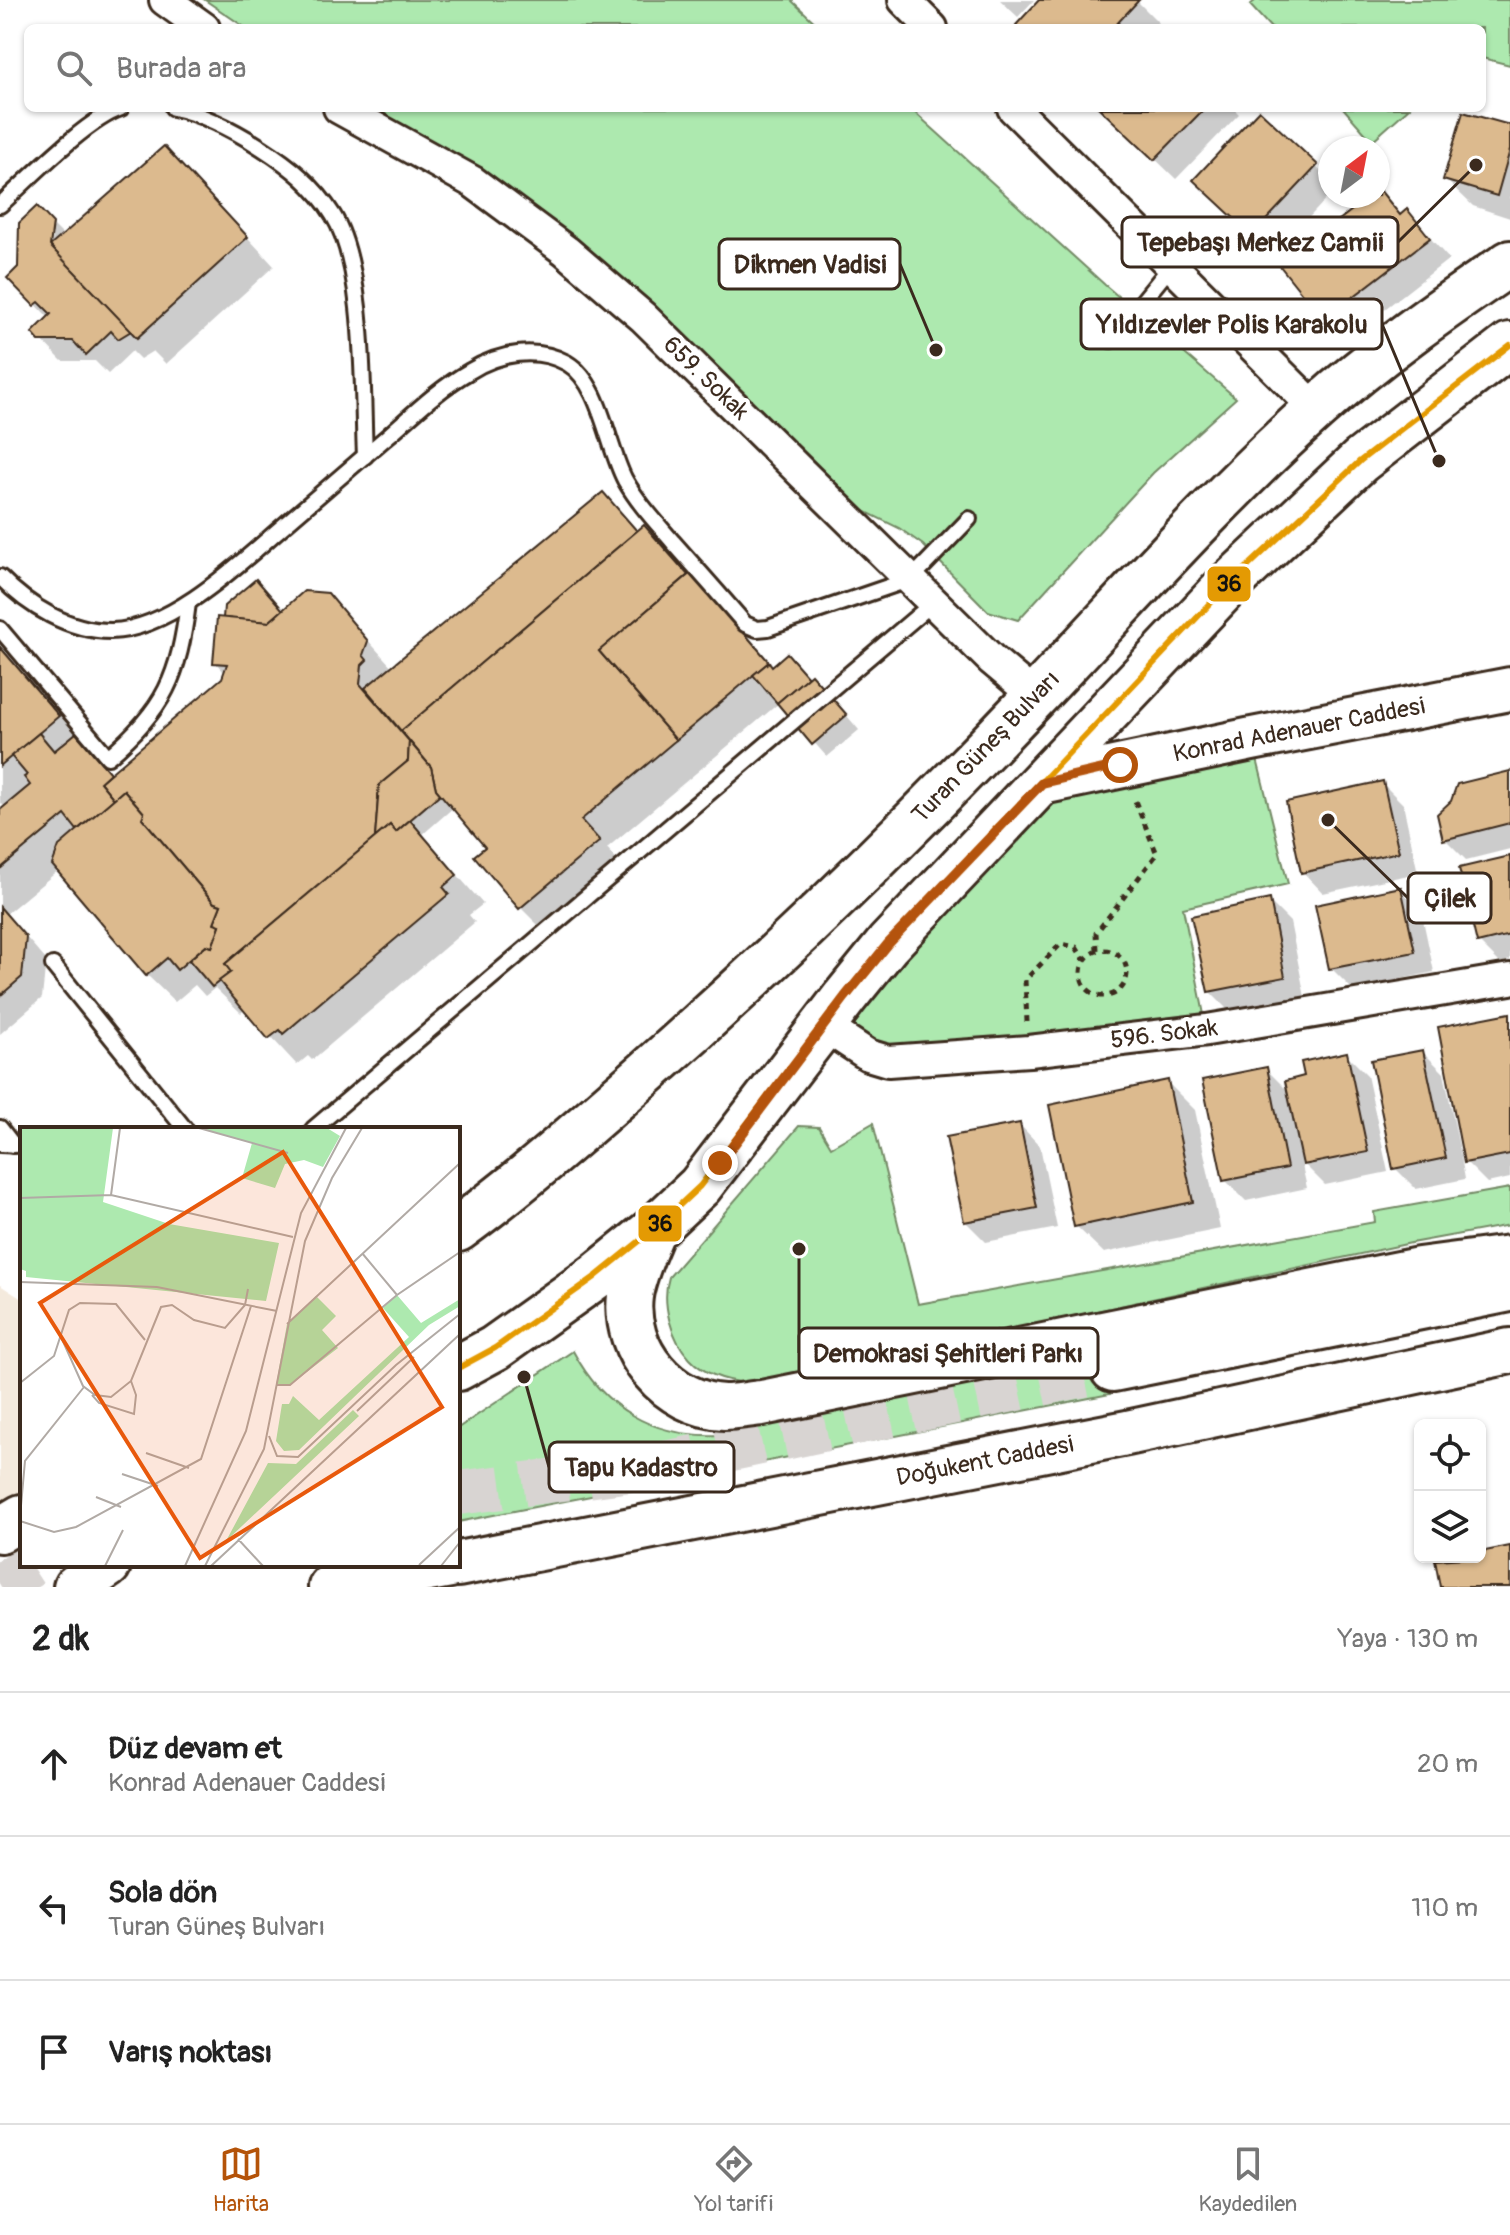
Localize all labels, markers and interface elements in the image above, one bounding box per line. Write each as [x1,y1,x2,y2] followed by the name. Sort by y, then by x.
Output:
[24,24,1486,112] search box
[52,46,96,90] icon: search
[116,50,247,87] text: Burada ara
[1318,136,1390,208] north arrow
[1122,217,1398,267] callout: Tepebaşı Merkez Camii
[1136,227,1383,259] text: Tepebaşı Merkez Camii
[719,239,900,289] callout: Dikmen Vadisi
[734,249,886,281] text: Dikmen Vadisi
[1081,299,1382,349] callout: Yıldızevler Polis Karakolu
[1096,309,1367,341] text: Yıldızevler Polis Karakolu
[657,330,755,426] street label: 659. Sokak
[1206,565,1252,603] line badge: 36
[1216,570,1242,598] text: 36
[906,665,1066,829] street label: Turan Güneş Bulvarı
[1171,691,1427,769] street label: Konrad Adenauer Caddesi
[1102,747,1138,783] route start
[1408,873,1491,923] callout: Çilek
[1424,883,1477,915] text: Çilek
[1109,1013,1219,1055] street label: 596. Sokak
[20,1127,460,1567] inset map
[702,1145,738,1181] route end
[637,1204,683,1243] line badge: 36
[647,1210,673,1238] text: 36
[799,1328,1098,1378] callout: Demokrasi Şehitleri Parkı
[813,1338,1083,1370] text: Demokrasi Şehitleri Parkı
[1414,1419,1486,1563] map controls
[1414,1419,1486,1491] button: locate
[894,1430,1076,1492] street label: Doğukent Caddesi
[549,1442,734,1492] callout: Tapu Kadastro
[563,1452,718,1484] text: Tapu Kadastro
[1414,1491,1486,1563] button: layers
[32,1618,89,1661] text: 2 dk
[1338,1623,1478,1655] text: Yaya · 130 m
[108,1730,282,1767] text: Düz devam et
[32,1742,76,1786] icon: ahead
[1417,1748,1478,1780] text: 20 m
[108,1767,385,1799] text: Konrad Adenauer Caddesi
[108,1874,217,1911] text: Sola dön
[32,1886,76,1930] icon: left
[1411,1892,1478,1924] text: 110 m
[108,1911,325,1943] text: Turan Güneş Bulvarı
[32,2030,76,2074] icon: arrive
[108,2034,272,2071] text: Varış noktası
[213,2142,269,2218] tab: Harita
[694,2142,773,2218] tab: Yol tarifi
[1199,2142,1297,2218] tab: Kaydedilen

